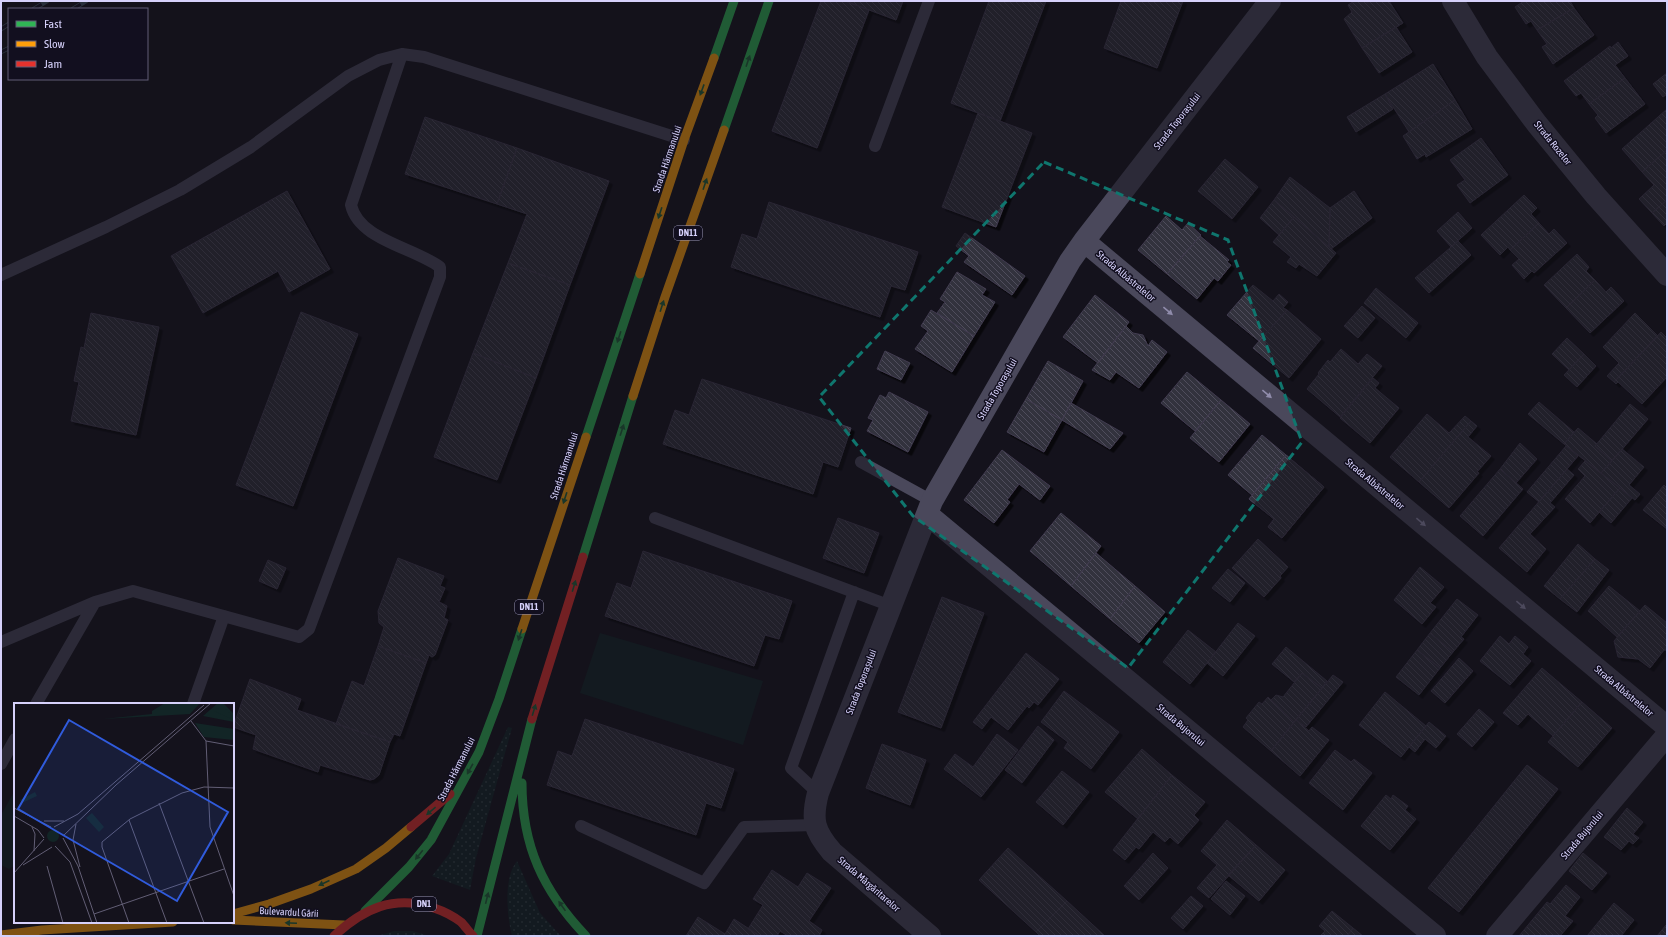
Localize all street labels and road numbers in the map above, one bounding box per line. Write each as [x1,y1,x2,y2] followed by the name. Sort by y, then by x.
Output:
[1152,91,1202,151] street label: Strada Toporașului
[1532,119,1575,168] street label: Strada Rozelor
[650,124,684,194] street label: Strada Hărmanului
[674,226,702,240] road number: DN11
[1094,248,1158,304] street label: Strada Albăstrelelor
[975,356,1019,422] street label: Strada Toporașului
[548,431,580,501] street label: Strada Hărmanului
[1343,456,1407,512] street label: Strada Albăstrelelor
[515,600,543,614] road number: DN11
[844,648,878,716] street label: Strada Toporașului
[1592,663,1656,719] street label: Strada Albăstrelelor
[1155,702,1207,748] street label: Strada Bujorului
[435,735,477,803] street label: Strada Hărmanului
[1559,809,1605,861] street label: Strada Bujorului
[836,854,903,915] street label: Strada Mărgăritarelor
[412,897,436,911] road number: DN1
[259,905,319,919] street label: Bulevardul Gării

